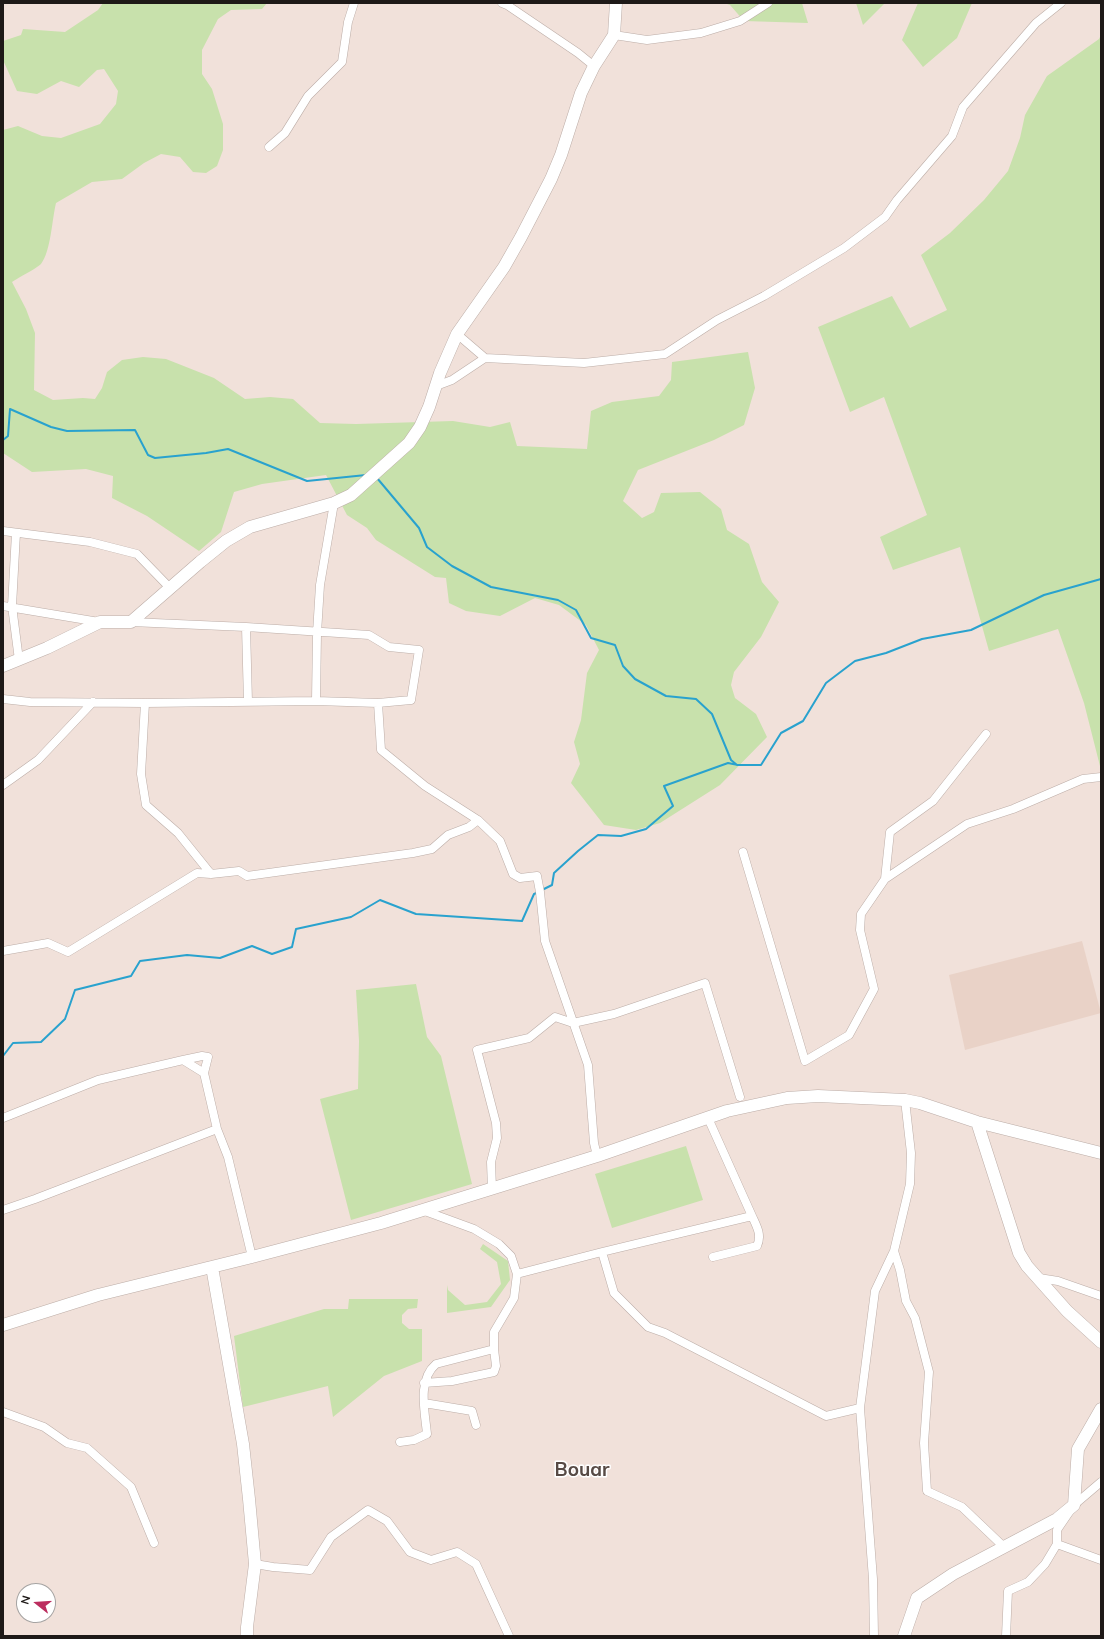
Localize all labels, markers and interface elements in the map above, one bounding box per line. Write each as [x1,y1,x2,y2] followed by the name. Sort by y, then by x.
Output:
[555,1459,609,1481] district label: Bouar
[16,1583,56,1623] north arrow
[18,1594,33,1606] text: N

